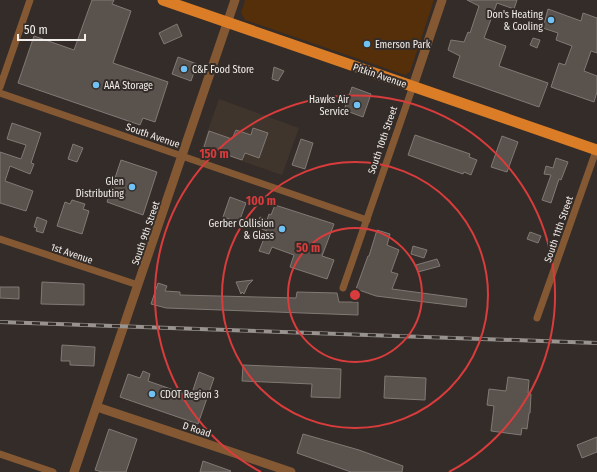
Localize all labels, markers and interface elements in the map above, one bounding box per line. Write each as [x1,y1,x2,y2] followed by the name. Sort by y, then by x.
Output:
[487,9,543,33] place label: Don's Heating & Cooling
[546,15,556,25] marker: Don's Heating & Cooling
[18,16,85,42] scale bar
[24,23,48,37] text: 50 m
[362,39,372,49] marker: Emerson Park
[375,39,431,51] place label: Emerson Park
[351,61,408,91] street label: Pitkin Avenue
[179,64,189,74] marker: C&F Food Store
[192,64,254,76] place label: C&F Food Store
[91,80,101,90] marker: AAA Storage
[104,80,153,92] place label: AAA Storage
[309,94,350,118] place label: Hawks Air Service
[352,100,362,110] marker: Hawks Air Service
[366,104,400,176] street label: South 10th Street
[124,121,181,151] street label: South Avenue
[199,147,229,161] text: 150 m
[76,176,124,200] place label: Glen Distributing
[127,182,137,192] marker: Glen Distributing
[246,194,276,208] text: 100 m
[542,194,576,264] street label: South 11th Street
[129,199,163,267] street label: South 9th Street
[208,218,274,242] place label: Gerber Collision & Glass
[277,224,287,234] marker: Gerber Collision & Glass
[49,241,94,267] street label: 1st Avenue
[296,241,320,255] text: 50 m
[348,288,362,302] centre of rings
[147,389,157,399] marker: CDOT Region 3
[160,389,219,401] place label: CDOT Region 3
[181,420,212,440] street label: D Road

